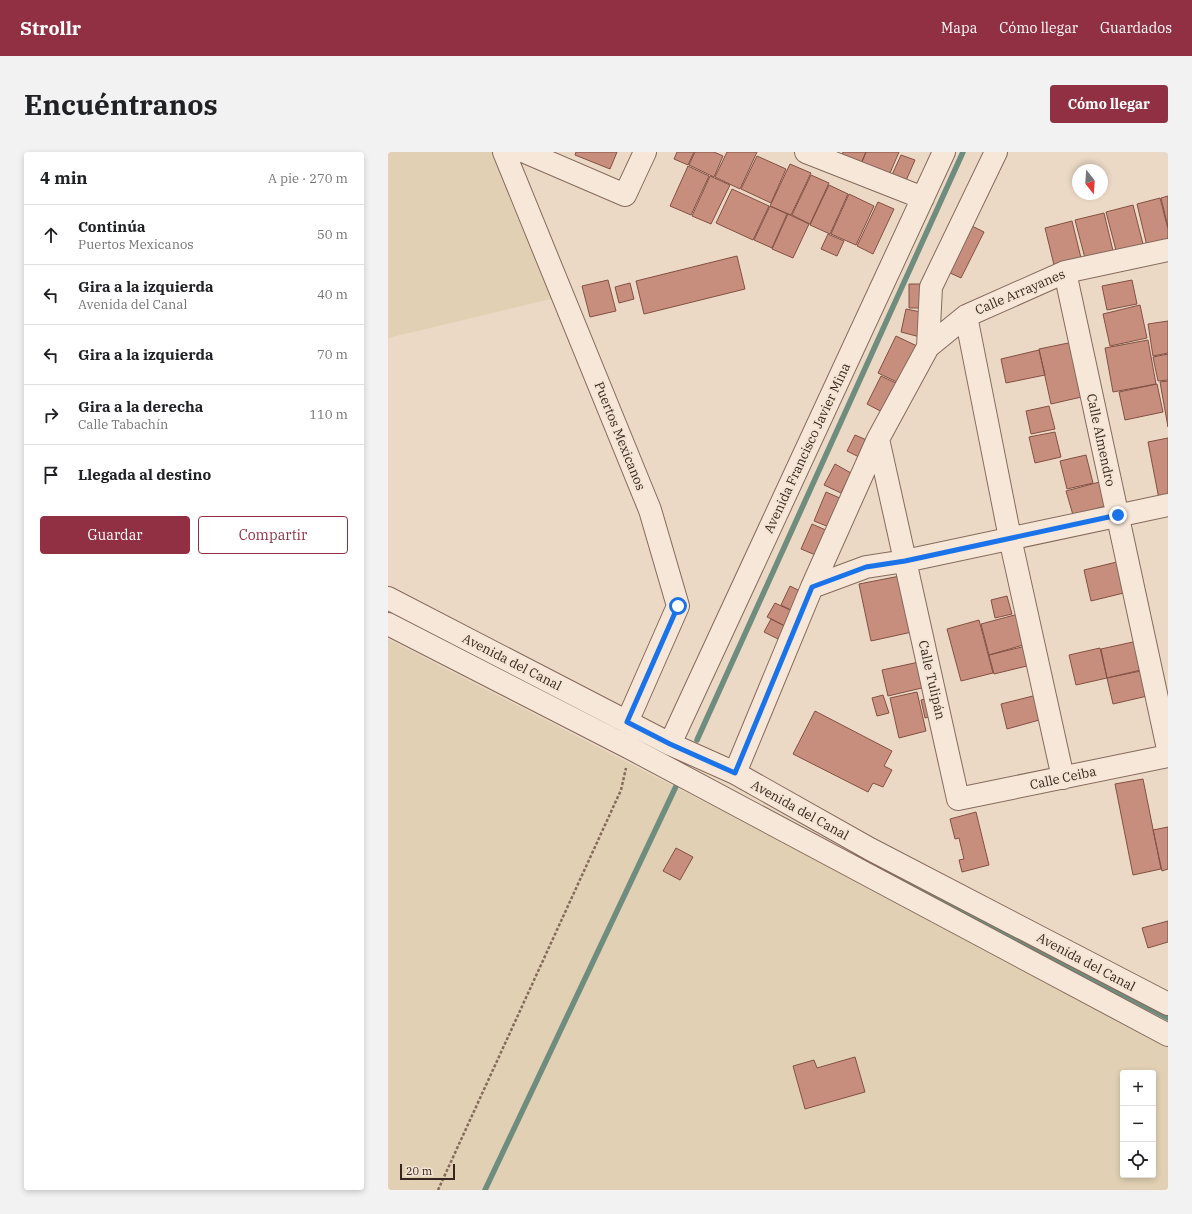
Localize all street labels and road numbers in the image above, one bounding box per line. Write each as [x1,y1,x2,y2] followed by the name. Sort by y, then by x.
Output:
[972,265,1068,319] street label: Calle Arrayanes
[760,360,854,536] street label: Avenida Francisco Javier Mina
[590,379,650,493] street label: Puertos Mexicanos
[1083,392,1119,488] street label: Calle Almendro
[459,630,565,694] street label: Avenida del Canal
[915,639,949,721] street label: Calle Tulipán
[1028,763,1098,793] street label: Calle Ceiba
[748,776,852,844] street label: Avenida del Canal
[1034,929,1138,995] street label: Avenida del Canal

